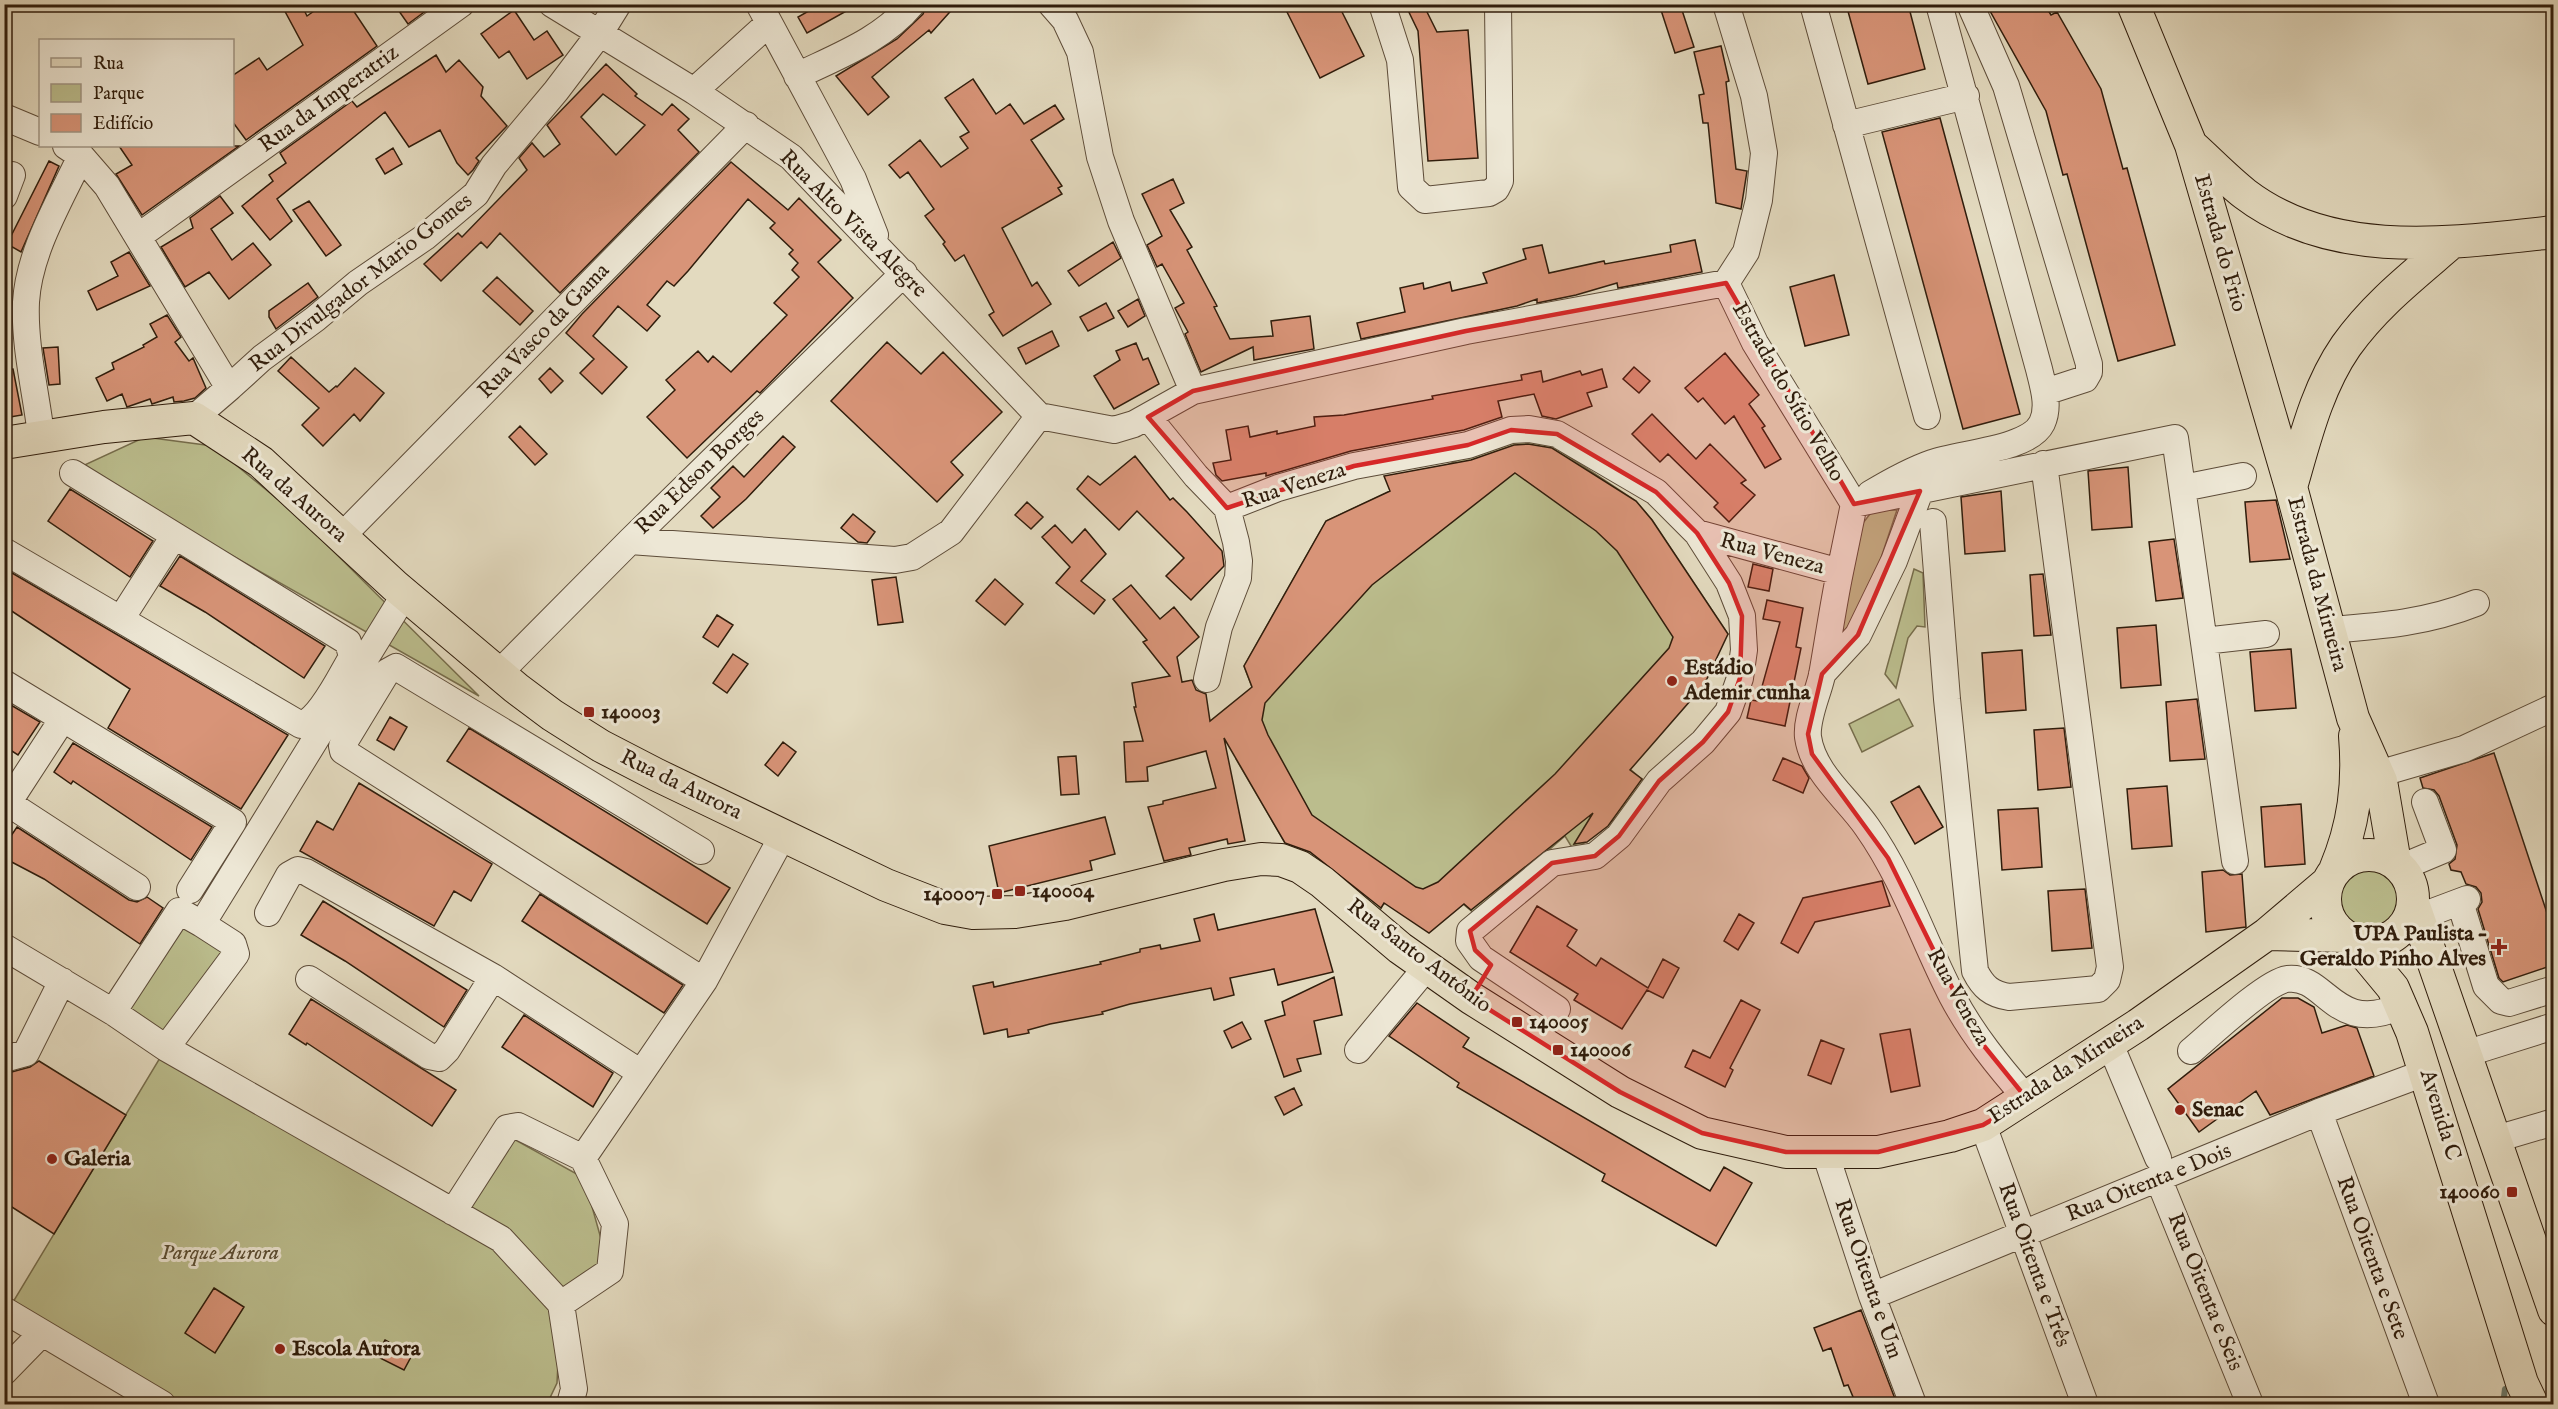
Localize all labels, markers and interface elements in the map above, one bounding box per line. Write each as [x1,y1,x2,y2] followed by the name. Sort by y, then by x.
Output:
[39,39,234,147] legend
[254,39,404,159] street label: Rua da Imperatriz
[93,53,124,76] text: Rua
[93,83,144,106] text: Parque
[93,113,154,136] text: Edifício
[773,144,933,304] street label: Rua Alto Vista Alegre
[2187,171,2253,315] street label: Estrada do Frio
[244,187,478,379] street label: Rua Divulgador Mario Gomes
[472,257,616,405] street label: Rua Vasco da Gama
[1725,297,1851,487] street label: Estrada do Sítio Velho
[629,403,771,541] street label: Rua Edson Borges
[235,441,353,549] street label: Rua da Aurora
[1239,456,1350,516] street label: Rua Veneza
[2280,494,2354,675] street label: Estrada da Mirueira
[1717,527,1828,582] street label: Rua Veneza
[1683,654,1811,707] place label: Estádio Ademir cunha
[1665,674,1679,688] marker: Estádio Ademir cunha
[601,698,661,726] place label: 140003
[582,705,596,719] marker: 140003
[615,743,747,827] street label: Rua da Aurora
[1032,877,1095,905] place label: 140004
[923,880,985,908] place label: 140007
[1013,884,1027,898] marker: 140004
[990,887,1004,901] marker: 140007
[1341,892,1497,1020] street label: Rua Santo Antônio
[2300,920,2487,973] place label: UPA Paulista – Geraldo Pinho Alves
[2490,938,2508,956] marker: UPA Paulista – Geraldo Pinho Alves
[1920,943,1996,1051] street label: Rua Veneza
[1529,1008,1588,1036] place label: 140005
[1983,1009,2149,1131] street label: Estrada da Mirueira
[1510,1015,1524,1029] marker: 140005
[1570,1036,1632,1064] place label: 140006
[1551,1043,1565,1057] marker: 140006
[2413,1065,2467,1164] street label: Avenida C
[2192,1096,2245,1124] place label: Senac
[2173,1103,2187,1117] marker: Senac
[2062,1137,2236,1229] street label: Rua Oitenta e Dois
[64,1145,131,1173] place label: Galeria
[45,1152,59,1166] marker: Galeria
[2330,1173,2414,1343] street label: Rua Oitenta e Sete
[2439,1178,2500,1206] place label: 140060
[1991,1179,2077,1351] street label: Rua Oitenta e Três
[2505,1185,2519,1199] marker: 140060
[1827,1195,1909,1363] street label: Rua Oitenta e Um
[2161,1209,2249,1375] street label: Rua Oitenta e Seis
[161,1239,279,1267] park label: Parque Aurora
[292,1335,421,1363] place label: Escola Aurora
[273,1342,287,1356] marker: Escola Aurora

